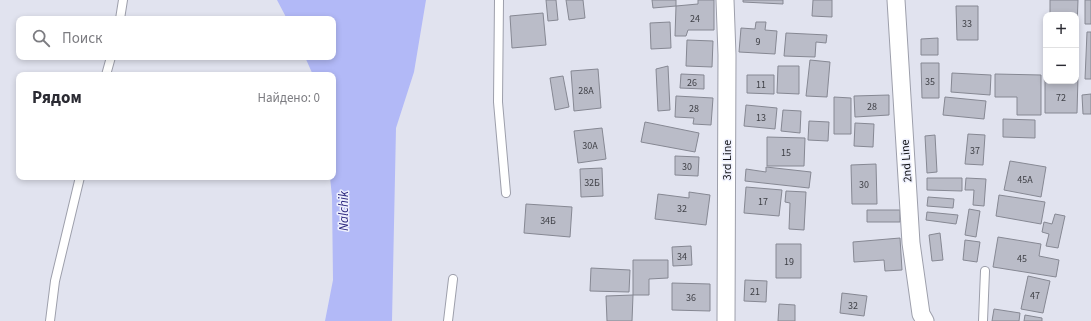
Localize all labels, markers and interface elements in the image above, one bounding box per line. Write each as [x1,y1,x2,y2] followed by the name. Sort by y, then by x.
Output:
[690,12,700,26] house number: 24
[1043,12,1079,84] map controls
[1043,12,1079,48] button: +
[16,16,336,60] search box
[962,17,972,31] house number: 33
[30,27,52,49] icon: search
[62,28,103,49] text: Поиск
[756,35,761,49] house number: 9
[1043,48,1079,84] button: −
[925,75,935,89] house number: 35
[687,76,697,90] house number: 26
[756,78,766,92] house number: 11
[578,84,594,98] house number: 28А
[32,86,82,110] text: Рядом
[258,89,320,107] text: Найдено: 0
[1056,91,1066,105] house number: 72
[867,100,877,114] house number: 28
[689,102,699,116] house number: 28
[756,111,766,125] house number: 13
[582,139,598,153] house number: 30А
[897,139,916,183] street label: 2nd Line
[719,140,736,180] street label: 3rd Line
[970,144,980,158] house number: 37
[781,146,791,160] house number: 15
[682,160,692,174] house number: 30
[1017,173,1033,187] house number: 45А
[584,176,600,190] house number: 32Б
[859,178,869,192] house number: 30
[335,190,353,231] water label: Nalchik
[758,195,768,209] house number: 17
[677,202,687,216] house number: 32
[540,214,556,228] house number: 34Б
[677,250,687,264] house number: 34
[1017,252,1027,266] house number: 45
[784,255,794,269] house number: 19
[750,285,760,299] house number: 21
[1030,289,1040,303] house number: 47
[686,291,696,305] house number: 36
[848,299,858,313] house number: 32

